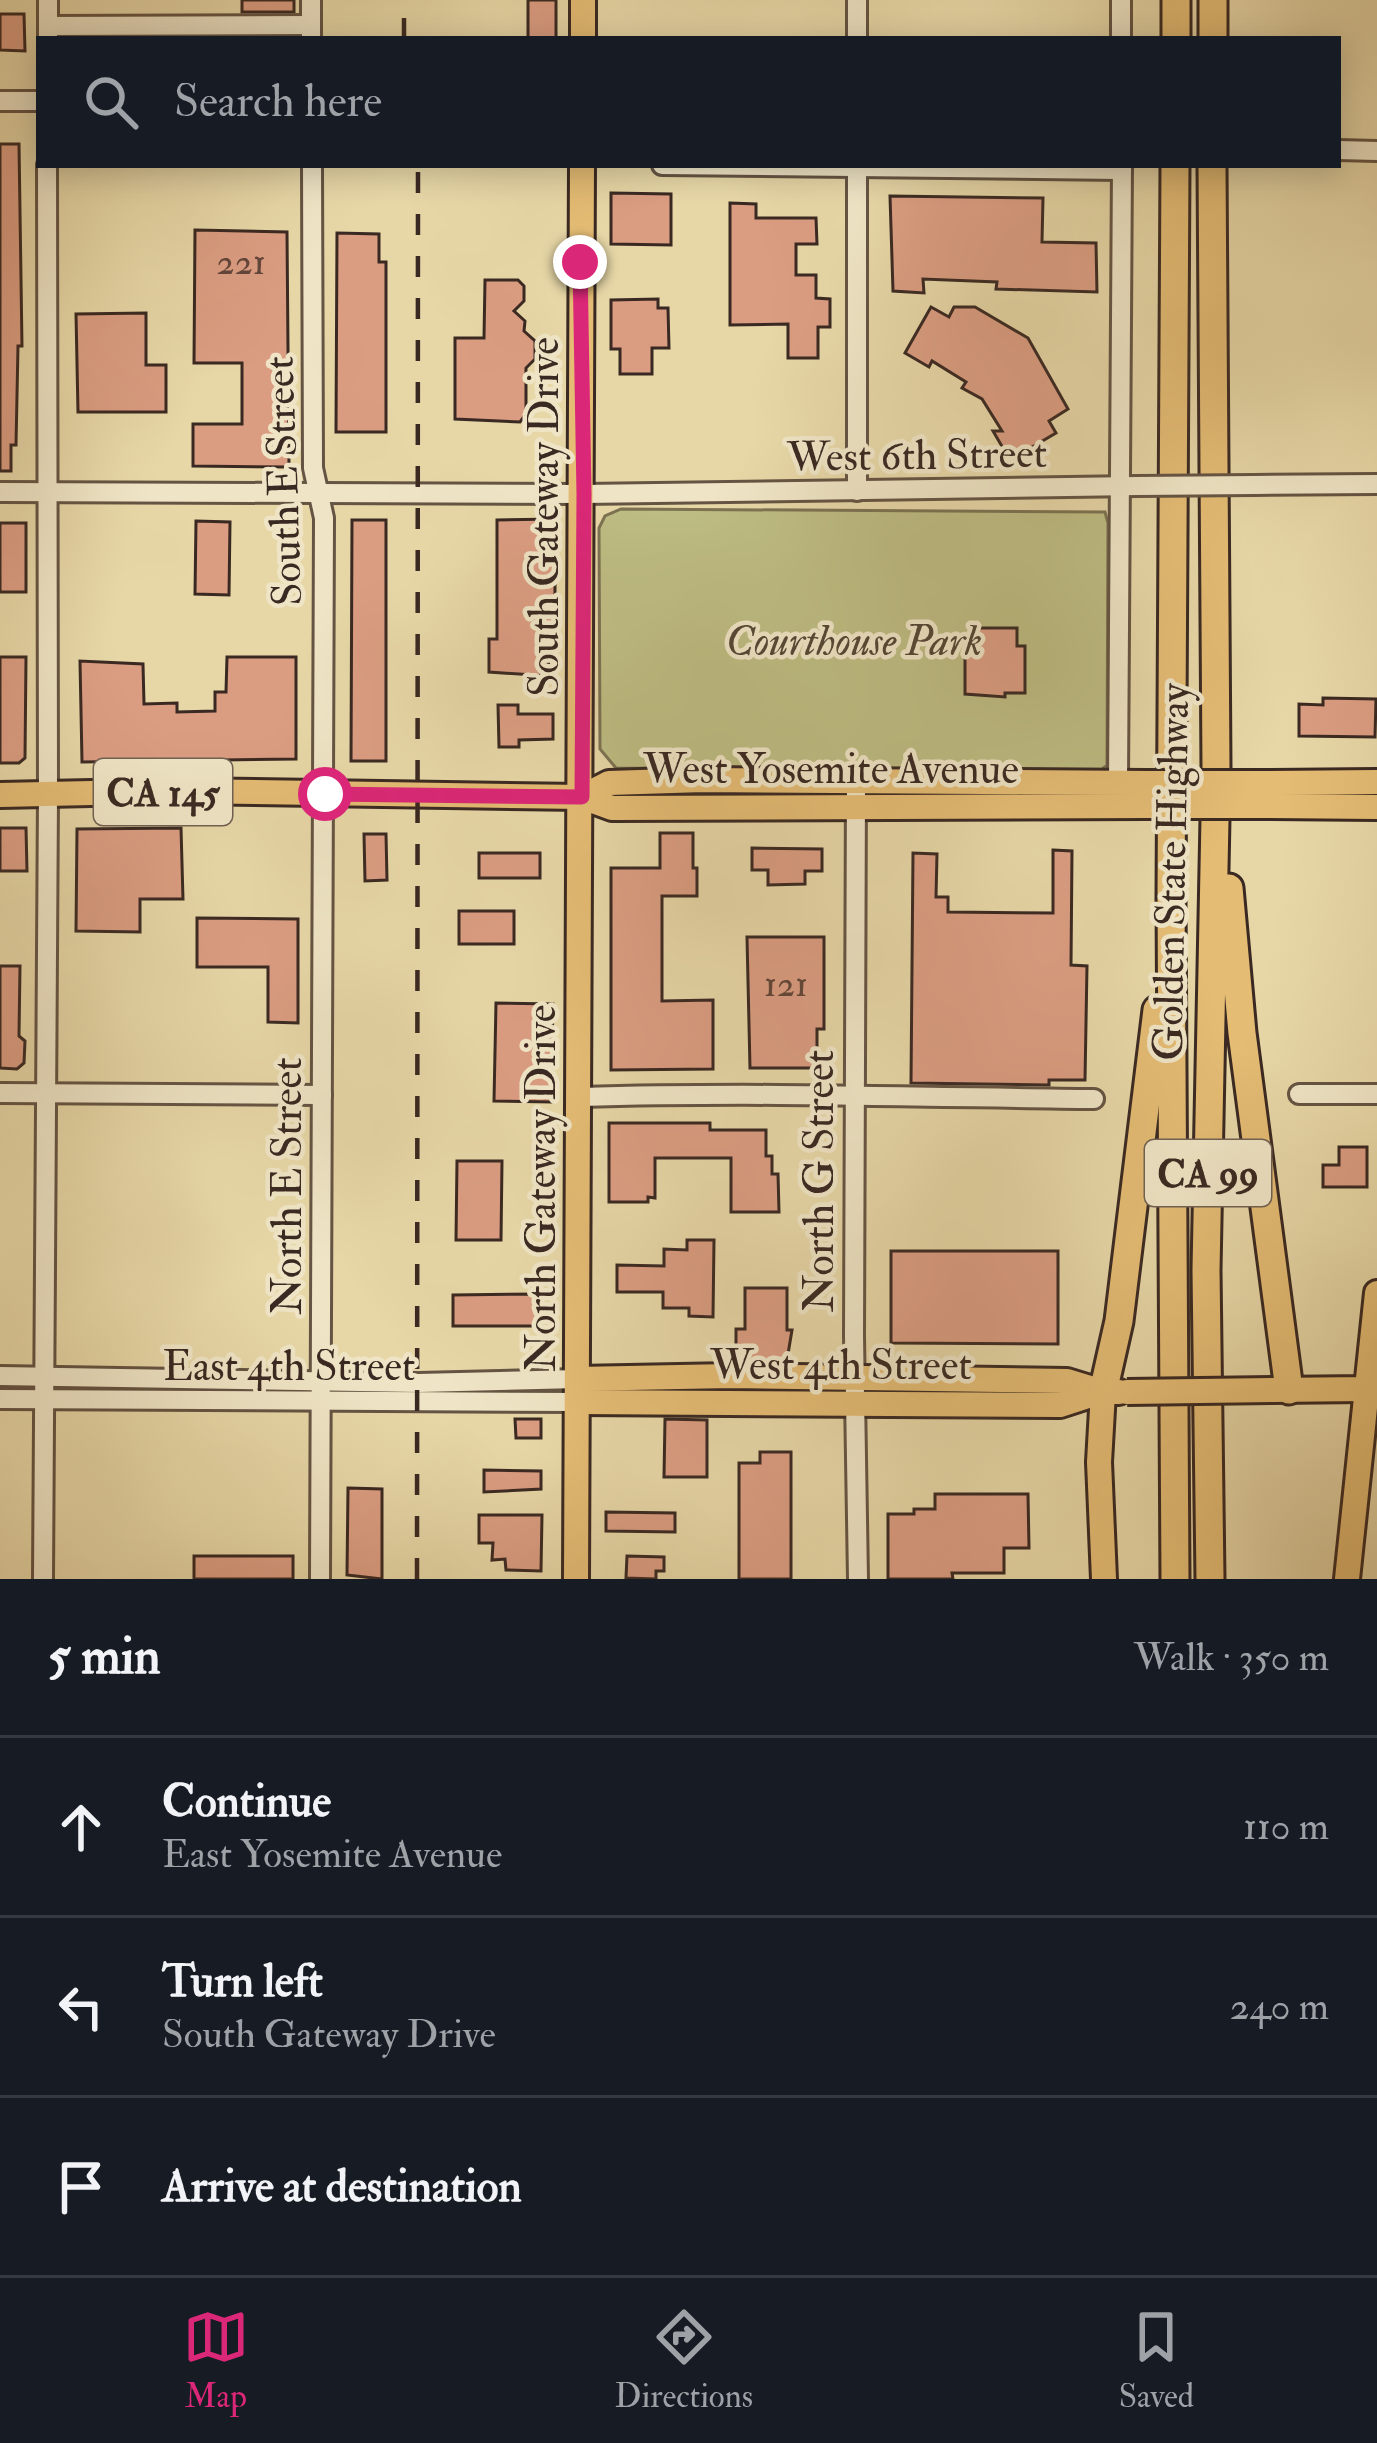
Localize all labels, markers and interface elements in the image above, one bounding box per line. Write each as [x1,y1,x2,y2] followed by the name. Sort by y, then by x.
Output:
[36,36,1341,168] search box
[78,69,144,135] icon: search
[174,74,382,130] text: Search here
[553,235,607,289] route end
[216,240,266,285] house number: 221
[519,337,571,697] street label: South Gateway Drive
[254,355,314,607] street label: South E Street
[785,428,1048,484] street label: West 6th Street
[726,616,982,668] park label: Courthouse Park
[1143,682,1201,1061] street label: Golden State Highway
[642,744,1019,796] street label: West Yosemite Avenue
[94,759,232,825] road number: CA 145
[298,767,352,821] route start
[764,962,808,1007] house number: 121
[516,1005,568,1371] street label: North Gateway Drive
[794,1050,846,1312] street label: North G Street
[262,1057,314,1315] street label: North E Street
[1145,1140,1271,1206] road number: CA 99
[709,1340,972,1392] street label: West 4th Street
[163,1341,415,1393] street label: East 4th Street
[48,1625,161,1689] text: 5 min
[1134,1633,1329,1682] text: Walk · 350 m
[162,1774,331,1830] text: Continue
[48,1794,114,1860] icon: ahead
[1243,1802,1329,1851] text: 110 m
[162,1830,502,1879] text: East Yosemite Avenue
[162,1954,323,2010] text: Turn left
[48,1974,114,2040] icon: left
[1230,1982,1329,2031] text: 240 m
[162,2010,496,2059] text: South Gateway Drive
[48,2154,114,2220] icon: arrive
[162,2159,522,2215] text: Arrive at destination
[183,2304,249,2417] tab: Map
[615,2304,753,2417] tab: Directions
[1119,2304,1194,2417] tab: Saved

